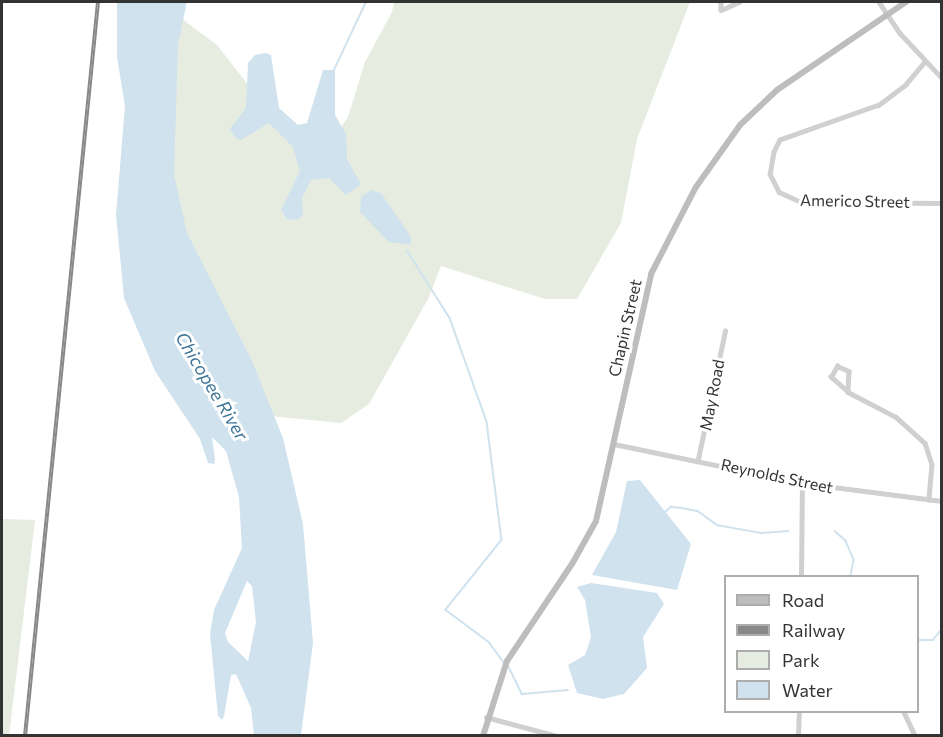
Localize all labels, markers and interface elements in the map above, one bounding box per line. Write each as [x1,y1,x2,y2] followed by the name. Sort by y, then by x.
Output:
[800,190,910,212] street label: Americo Street
[604,277,646,379] street label: Chapin Street
[171,328,253,444] water label: Chicopee River
[696,358,728,432] street label: May Road
[719,455,835,497] street label: Reynolds Street
[724,575,919,713] legend
[782,589,824,611] text: Road
[782,619,845,641] text: Railway
[782,649,820,671] text: Park
[782,679,833,701] text: Water

